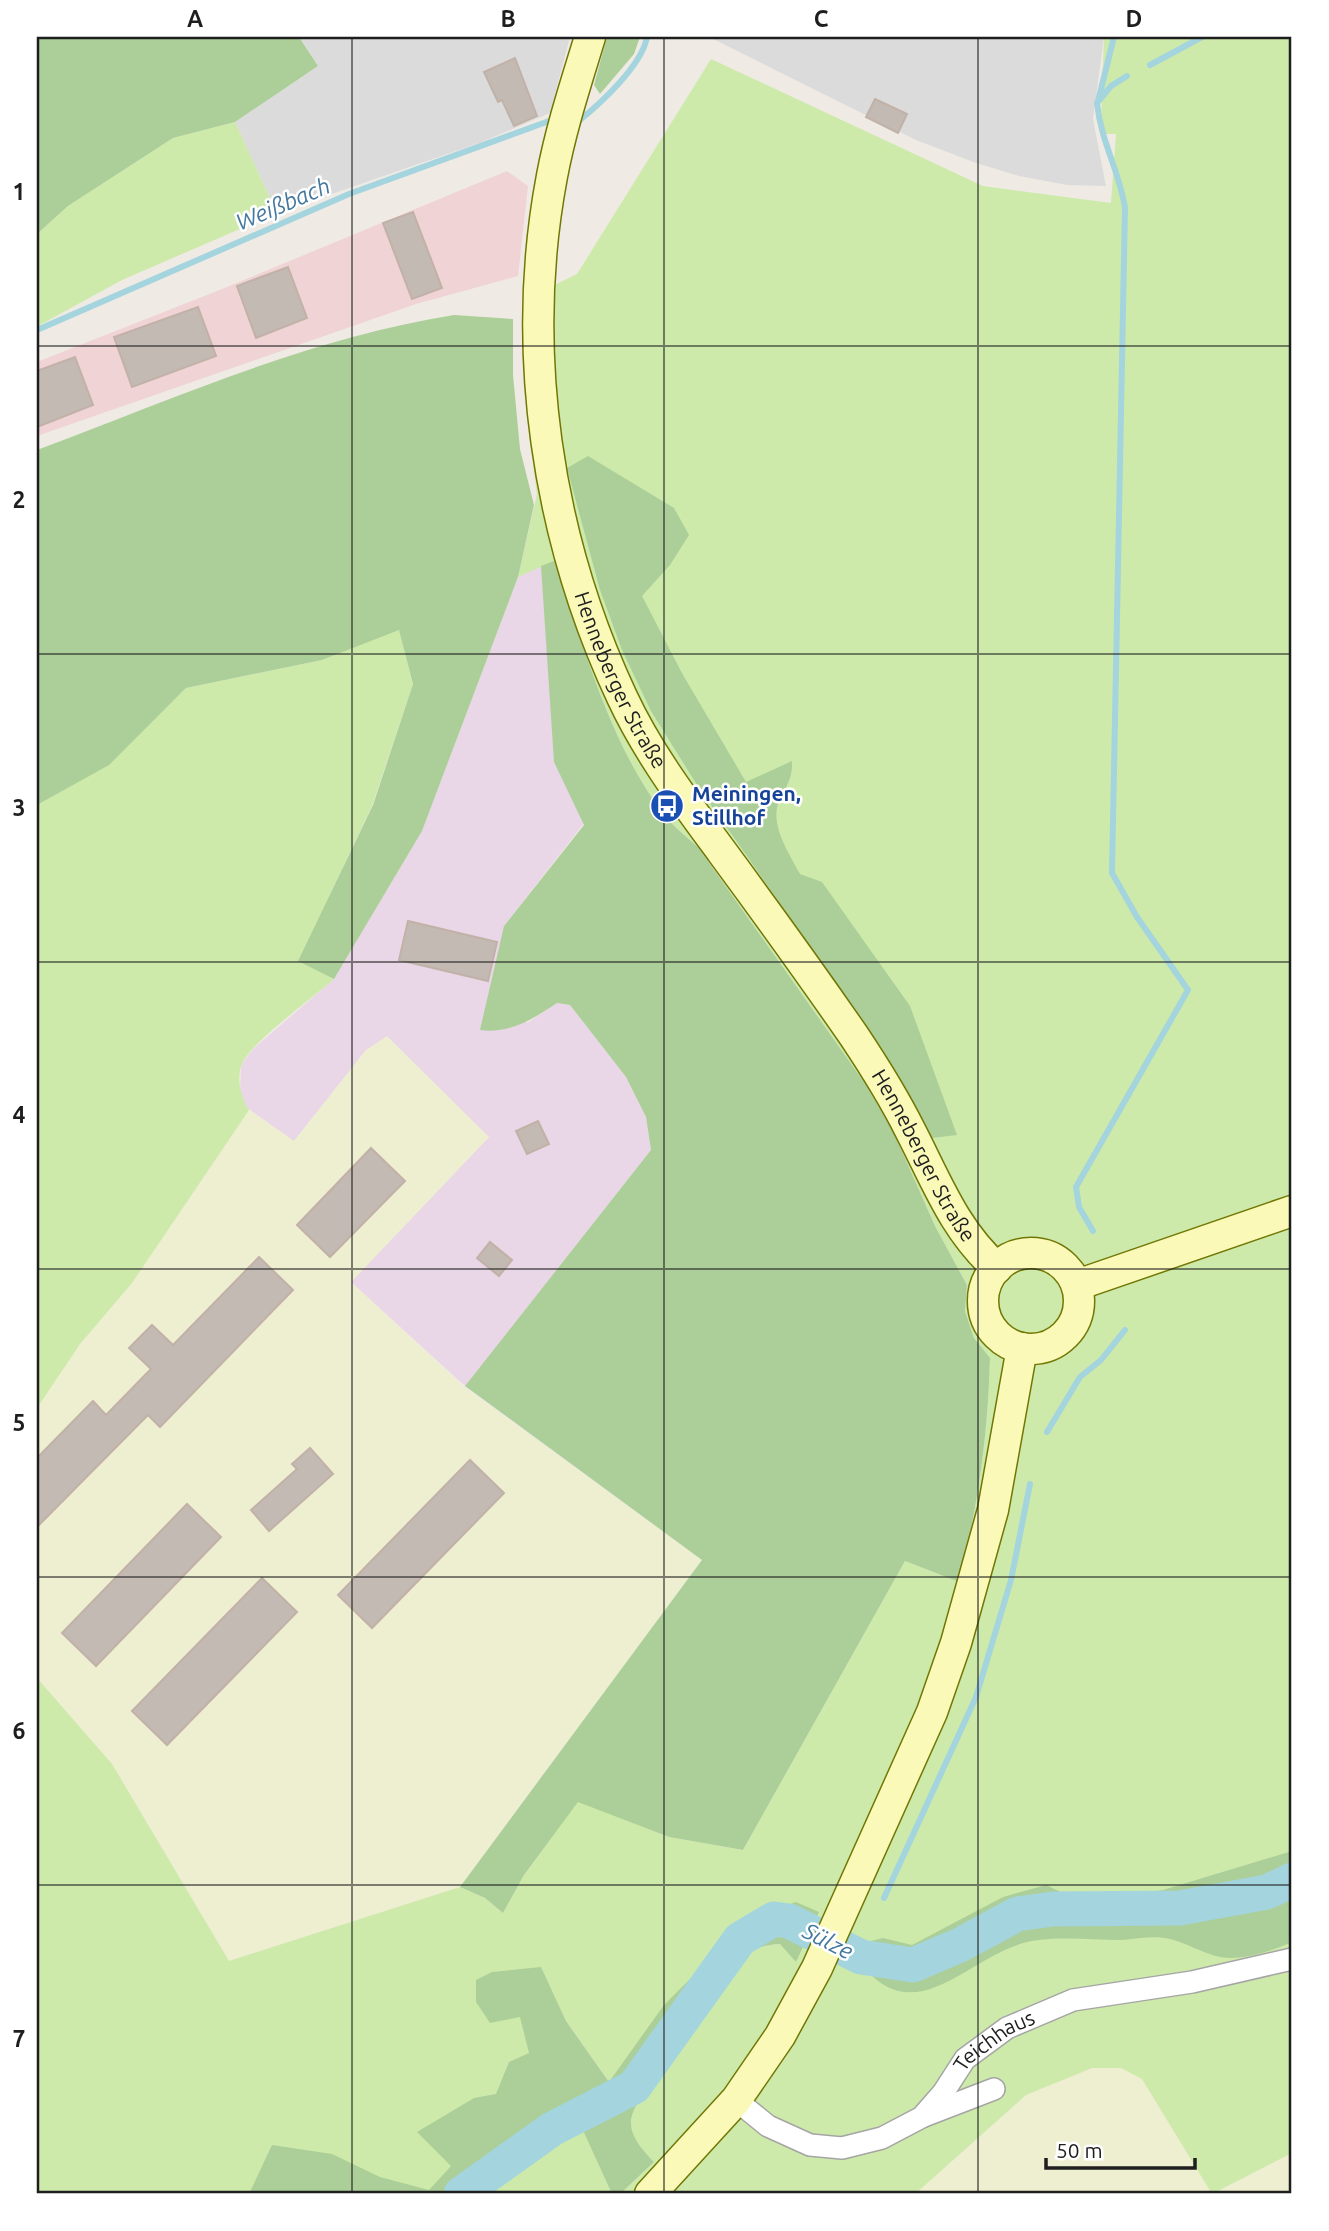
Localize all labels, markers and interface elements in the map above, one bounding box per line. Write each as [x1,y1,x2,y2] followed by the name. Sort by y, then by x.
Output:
[187,6,203,31] text: A
[500,6,516,31] text: B
[814,6,829,31] text: C
[1126,6,1142,31] text: D
[232,173,334,235] water label: Weißbach
[13,179,25,204] text: 1
[13,487,25,512] text: 2
[570,588,672,772] street label: Henneberger Straße
[692,781,801,829] place label: Meiningen, Stillhof
[648,787,686,825] bus stop icon: Meiningen, Stillhof
[13,795,25,820] text: 3
[868,1065,981,1246] street label: Henneberger Straße
[13,1102,26,1127] text: 4
[13,1410,25,1435] text: 5
[13,1718,26,1743] text: 6
[798,1917,858,1964] water label: Sülze
[948,2005,1038,2075] street label: Teichhaus
[13,2026,25,2051] text: 7
[1046,2126,1194,2170] scale bar
[1056,2138,1103,2162] text: 50 m

